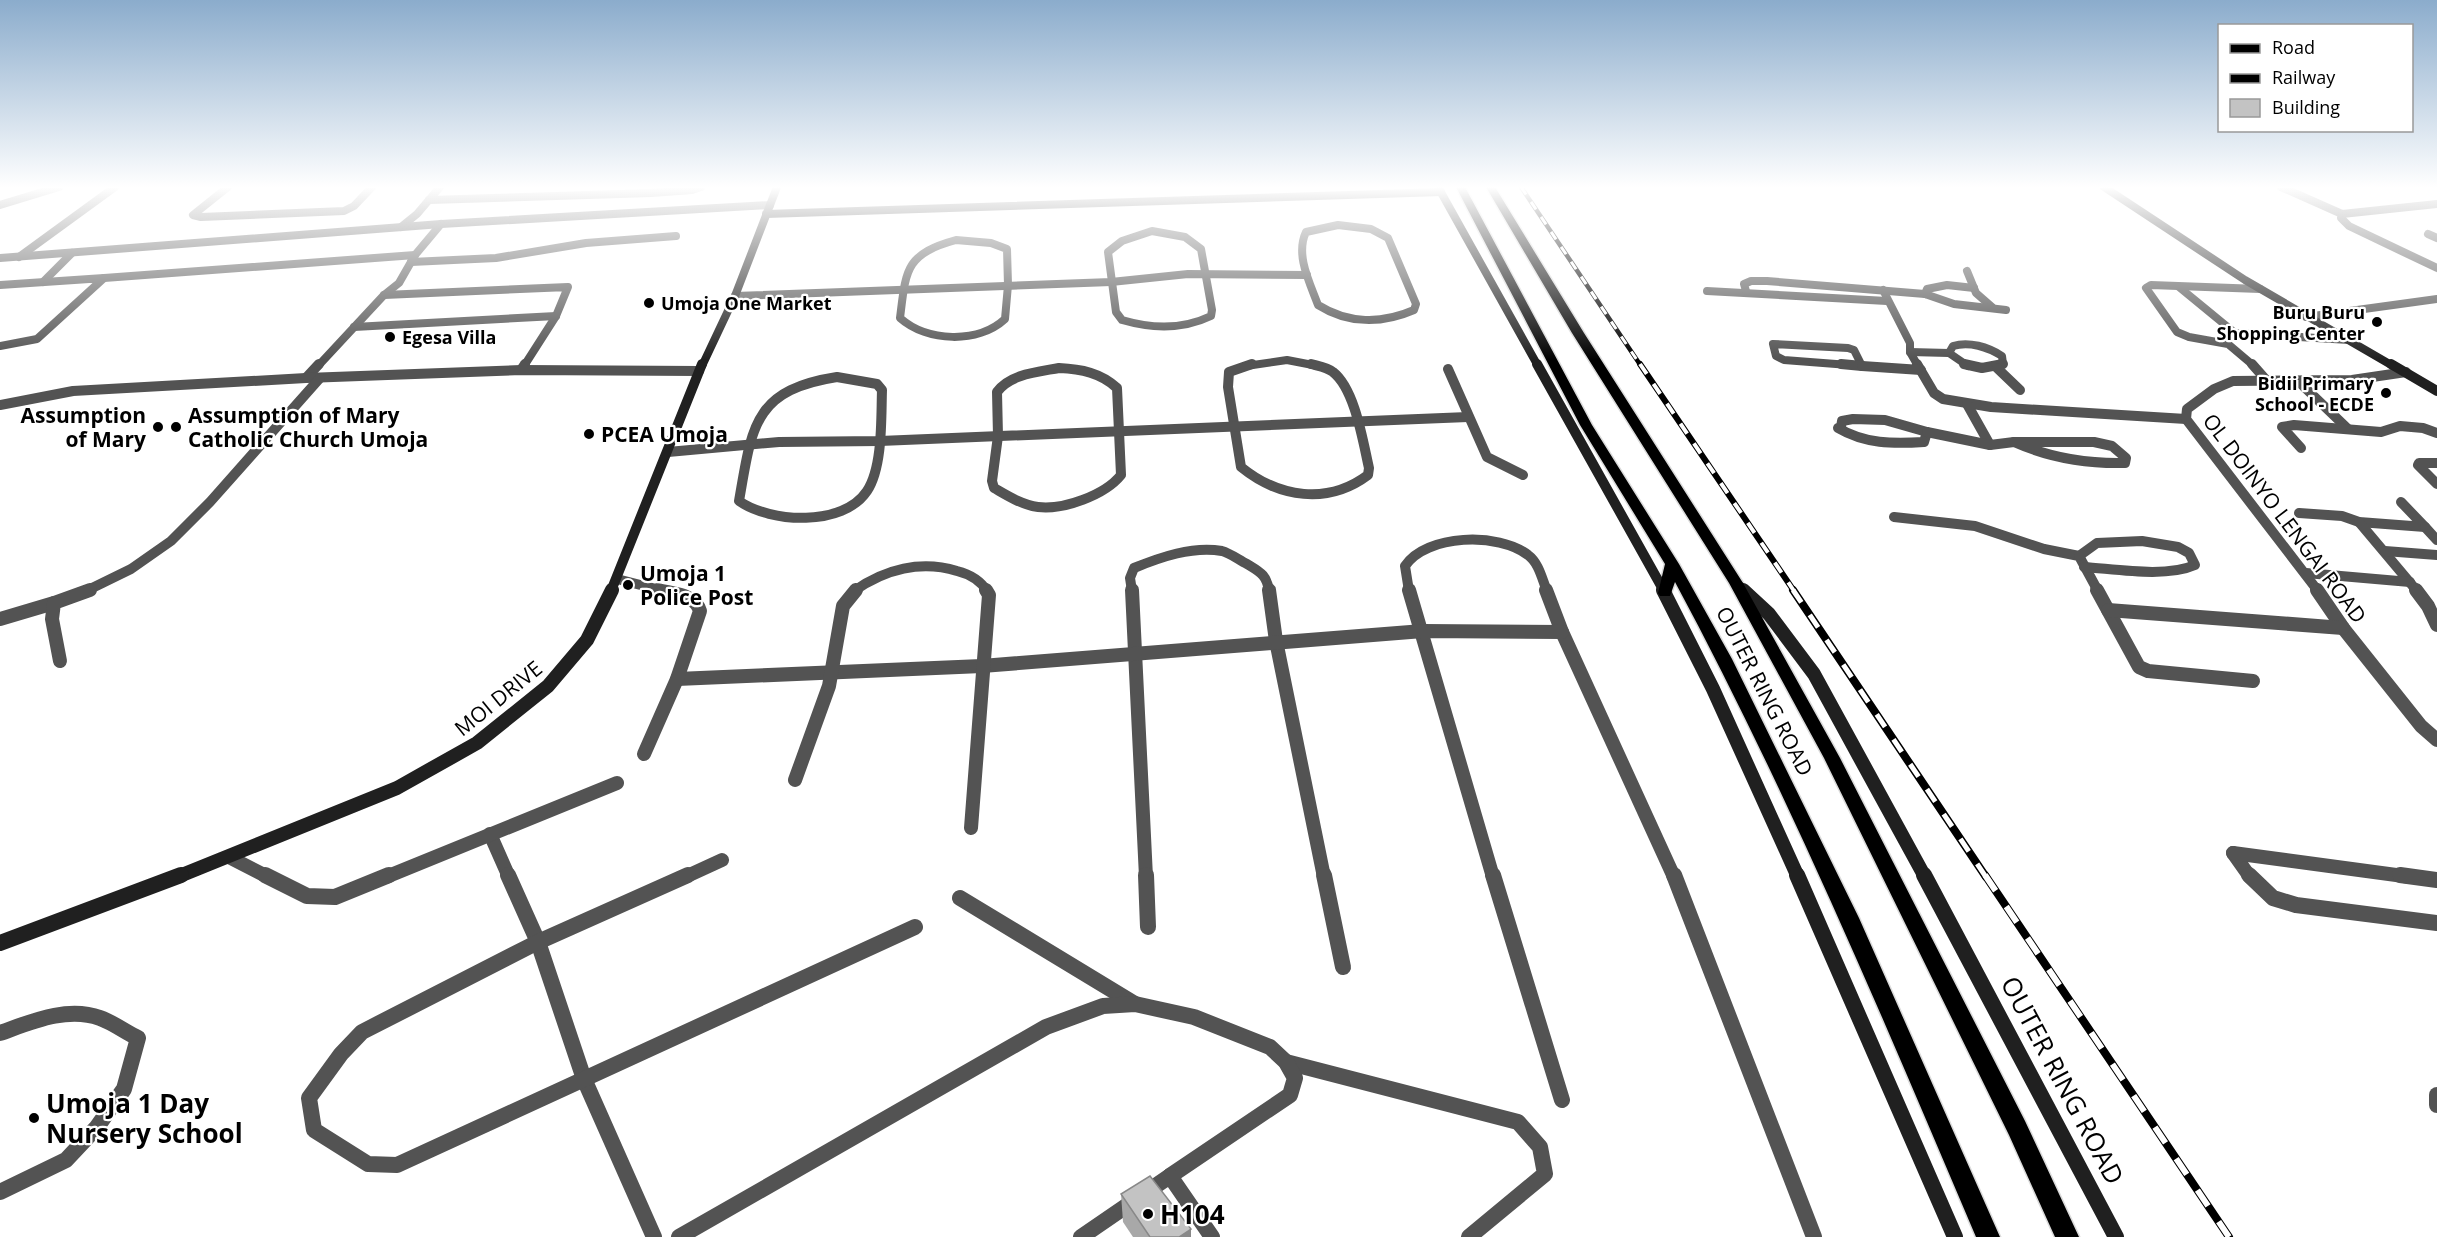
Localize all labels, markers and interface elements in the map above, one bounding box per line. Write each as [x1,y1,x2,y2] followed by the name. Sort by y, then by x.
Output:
[2218,24,2413,132] legend
[2272,35,2315,59] text: Road
[2272,65,2336,89] text: Railway
[2272,95,2340,119] text: Building
[661,291,832,315] place label: Umoja One Market
[642,296,656,310] marker: Umoja One Market
[2217,300,2365,345] place label: Buru Buru Shopping Center
[2370,315,2384,329] marker: Buru Buru Shopping Center
[402,325,496,349] place label: Egesa Villa
[383,330,397,344] marker: Egesa Villa
[2255,371,2375,416] place label: Bidii Primary School - ECDE
[2379,386,2393,400] marker: Bidii Primary School - ECDE
[21,401,146,453] place label: Assumption of Mary
[188,401,428,453] place label: Assumption of Mary Catholic Church Umoja
[2197,407,2373,629] street label: OL DOINYO LENGAI ROAD
[151,420,165,434] marker: Assumption of Mary
[169,420,183,434] marker: Assumption of Mary Catholic Church Umoja
[601,420,728,448] place label: PCEA Umoja
[582,427,596,441] marker: PCEA Umoja
[640,559,753,611] place label: Umoja 1 Police Post
[621,578,635,592] marker: Umoja 1 Police Post
[1710,602,1820,780] street label: OUTER RING ROAD
[448,654,548,742] street label: MOI DRIVE
[1993,970,2133,1190] street label: OUTER RING ROAD
[46,1085,243,1151] place label: Umoja 1 Day Nursery School
[27,1111,41,1125] marker: Umoja 1 Day Nursery School
[1160,1196,1225,1232] place label: H104
[1141,1207,1155,1221] marker: H104

